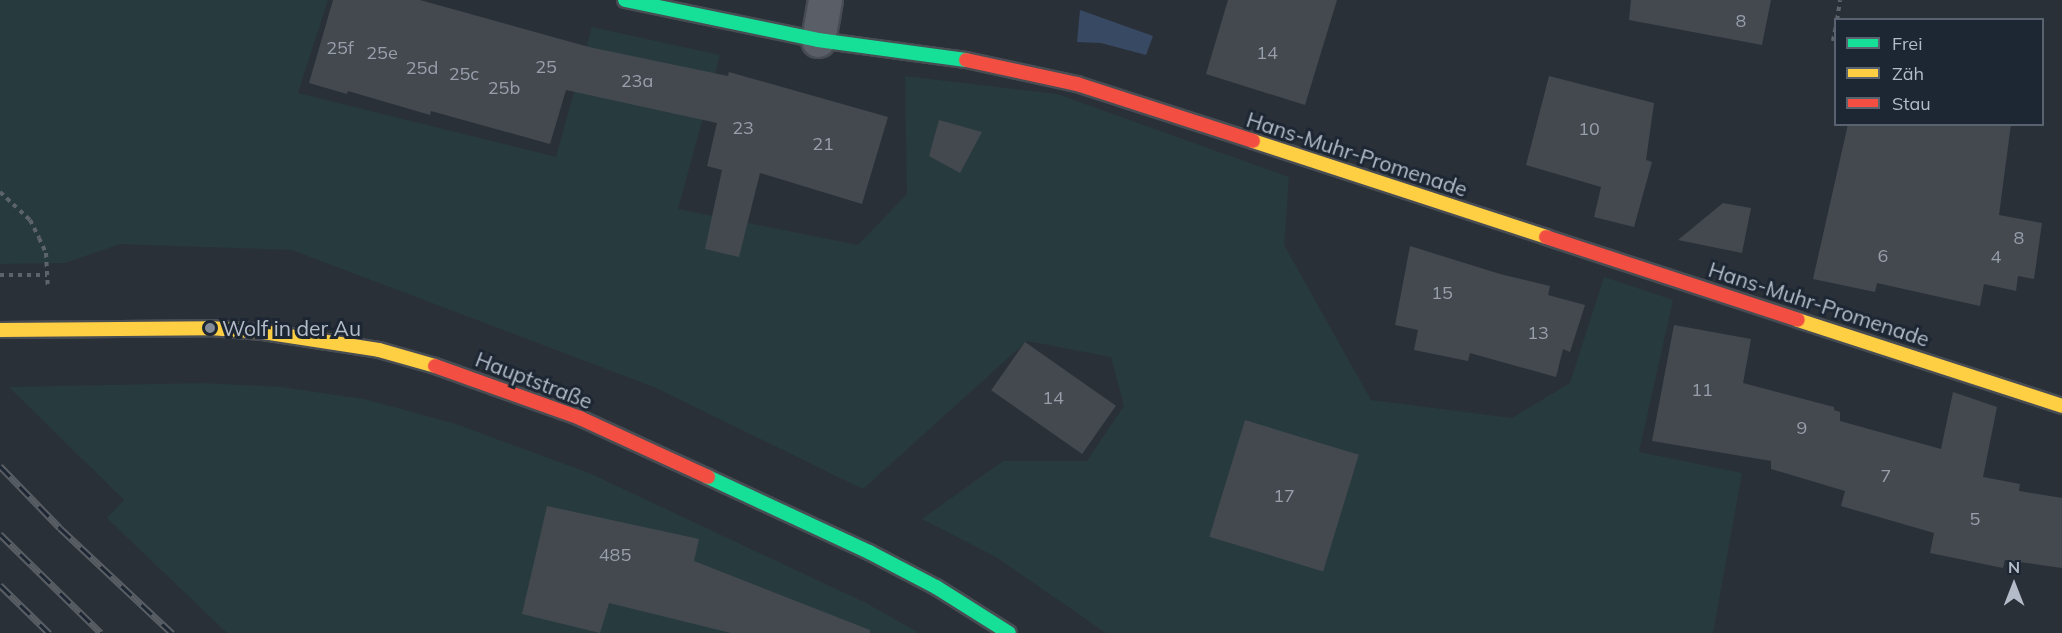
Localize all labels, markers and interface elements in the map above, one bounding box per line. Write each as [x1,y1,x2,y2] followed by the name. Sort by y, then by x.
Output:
[1736,10,1746,32] house number: 8
[1834,18,2044,126] legend
[1892,32,1922,55] text: Frei
[326,37,354,59] house number: 25f
[366,42,398,64] house number: 25e
[1256,42,1278,64] house number: 14
[535,56,557,78] house number: 25
[406,57,438,79] house number: 25d
[1892,62,1924,85] text: Zäh
[449,63,479,85] house number: 25c
[621,70,653,92] house number: 23a
[488,77,520,99] house number: 25b
[1892,92,1931,115] text: Stau
[1243,106,1471,202] street label: Hans-Muhr-Promenade
[732,117,754,139] house number: 23
[1578,118,1600,140] house number: 10
[812,133,834,155] house number: 21
[2014,227,2024,249] house number: 8
[1878,245,1888,267] house number: 6
[1991,246,2001,268] house number: 4
[1705,256,1933,352] street label: Hans-Muhr-Promenade
[1431,282,1453,304] house number: 15
[222,315,361,341] place label: Wolf in der Au
[203,321,217,335] marker: Wolf in der Au
[1527,322,1549,344] house number: 13
[472,346,596,414] street label: Hauptstraße
[1691,379,1713,401] house number: 11
[1042,387,1064,409] house number: 14
[1797,417,1807,439] house number: 9
[1881,465,1891,487] house number: 7
[1273,485,1295,507] house number: 17
[1970,508,1980,530] house number: 5
[599,544,631,566] house number: 485
[1984,555,2044,615] north arrow
[2008,557,2020,577] text: N

